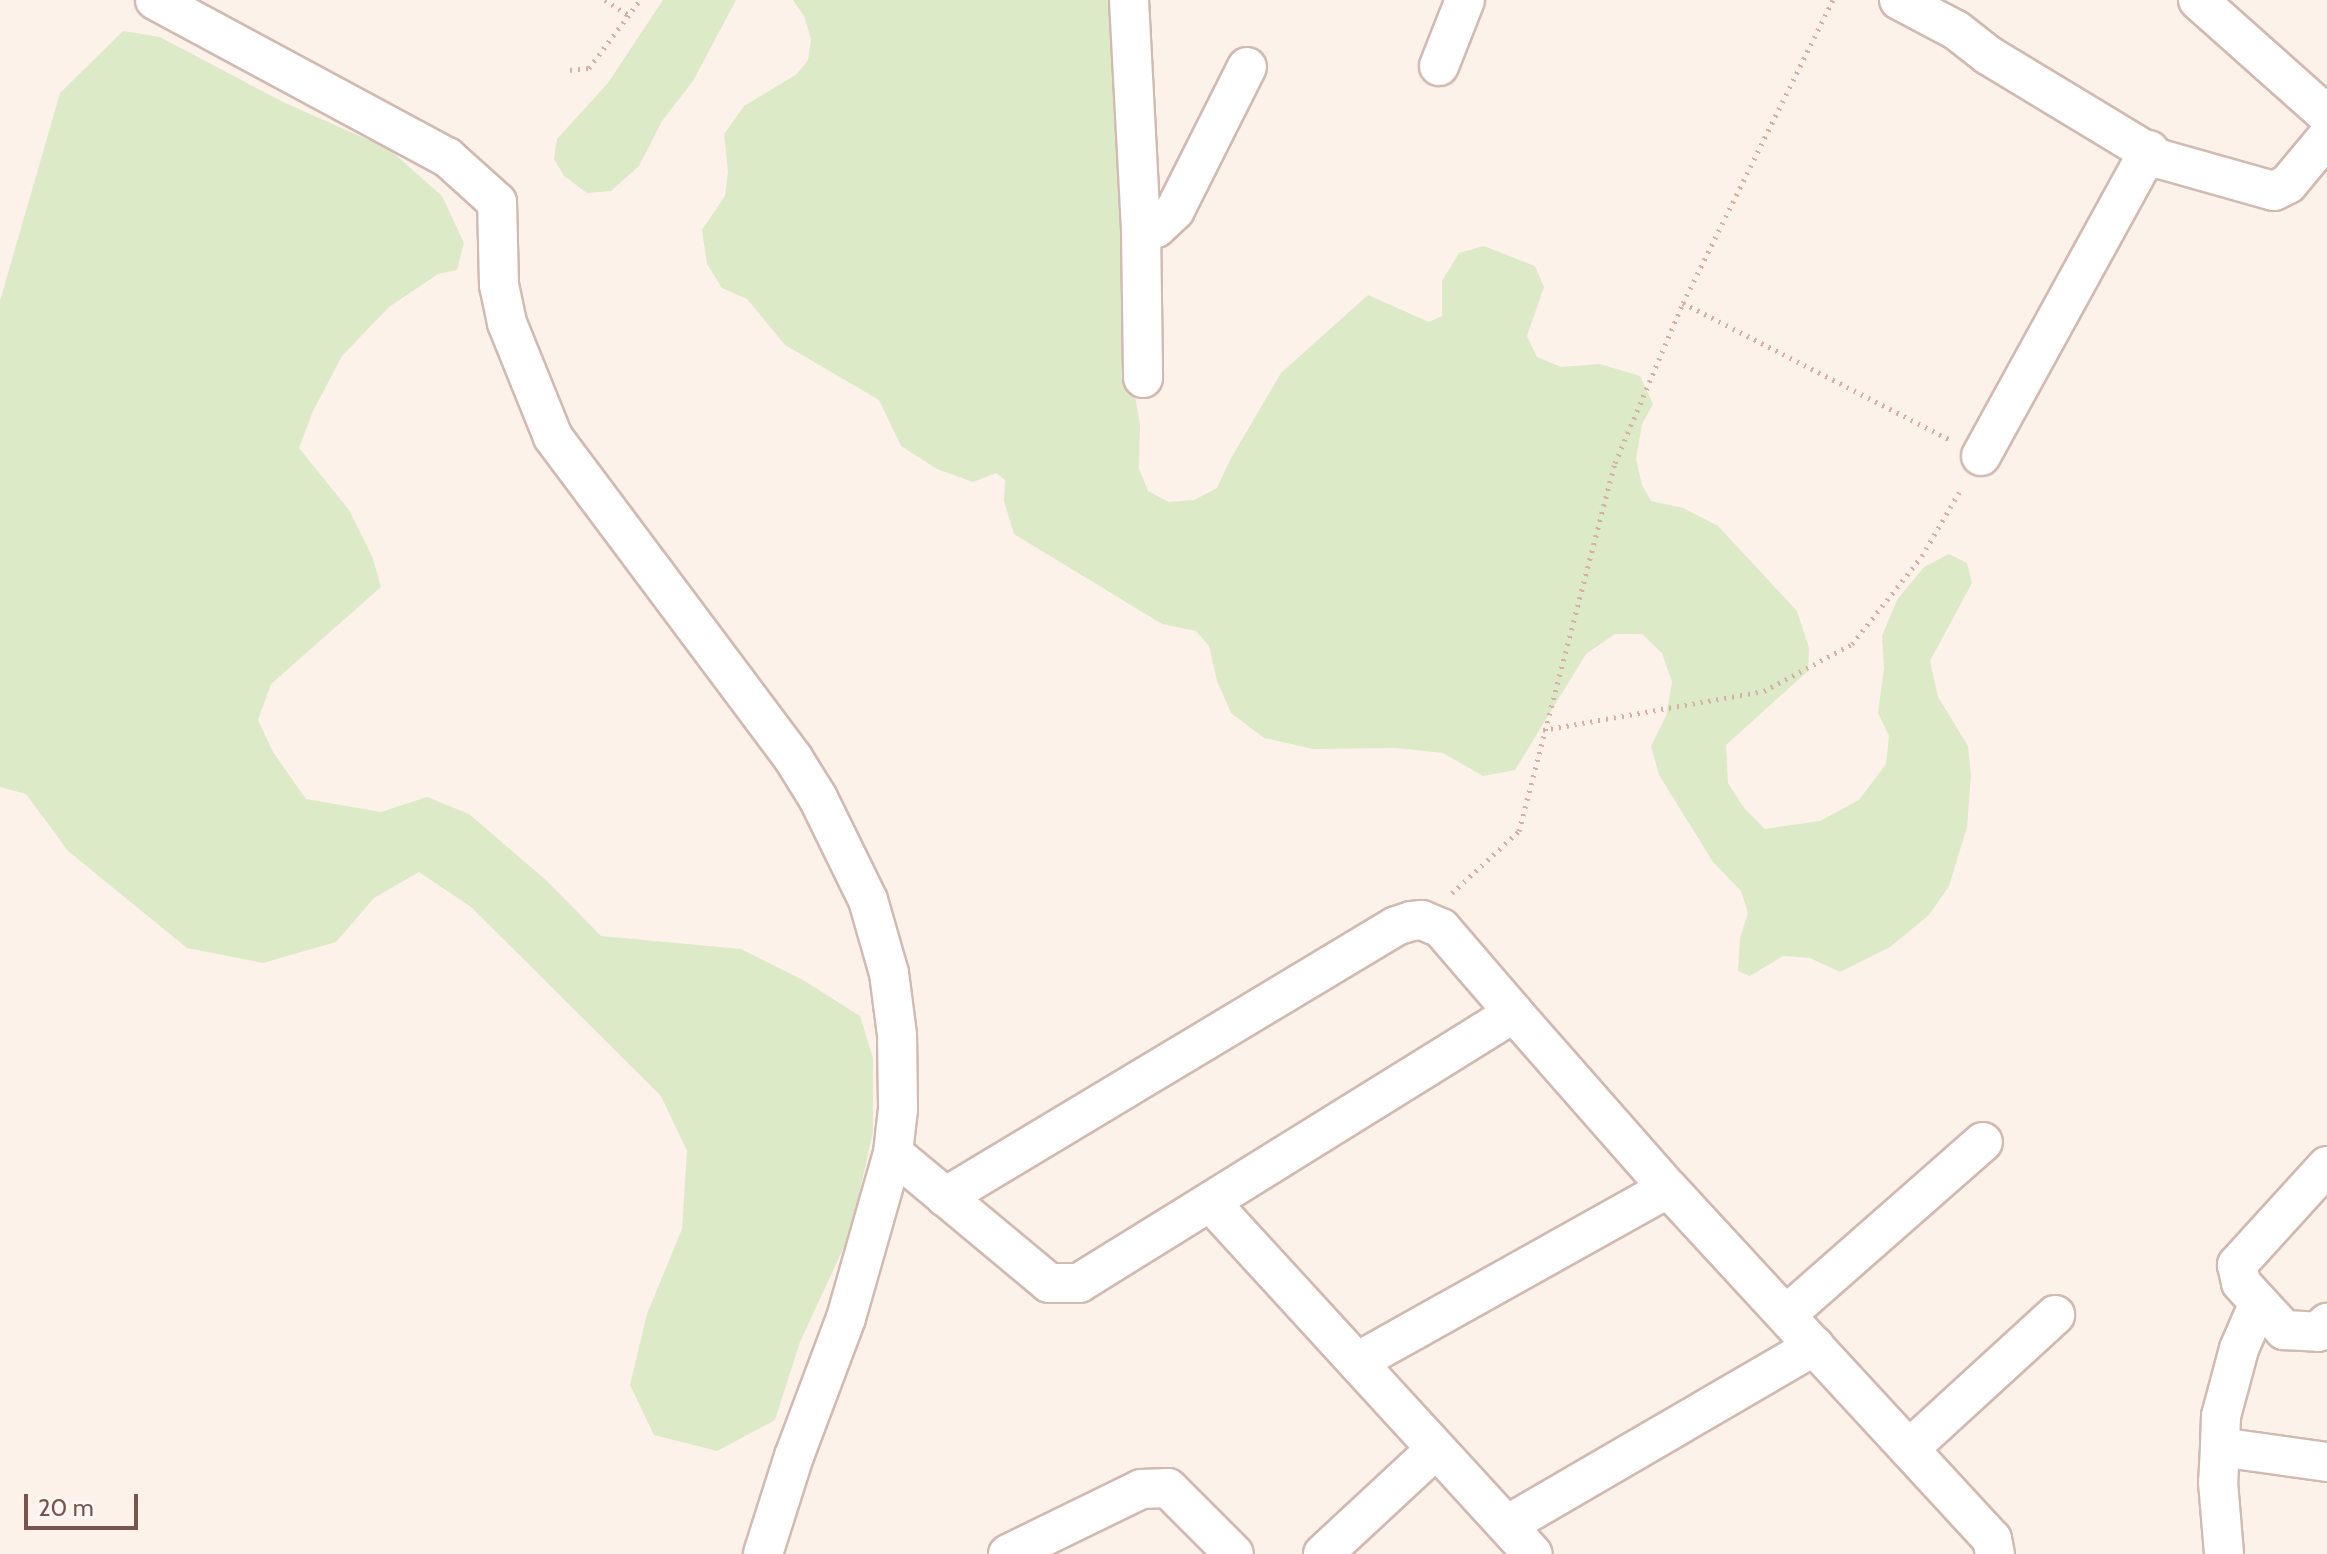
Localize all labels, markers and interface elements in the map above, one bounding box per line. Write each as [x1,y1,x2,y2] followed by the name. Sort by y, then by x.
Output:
[28,1478,142,1528] scale bar
[38,1493,94,1522] text: 20 m

